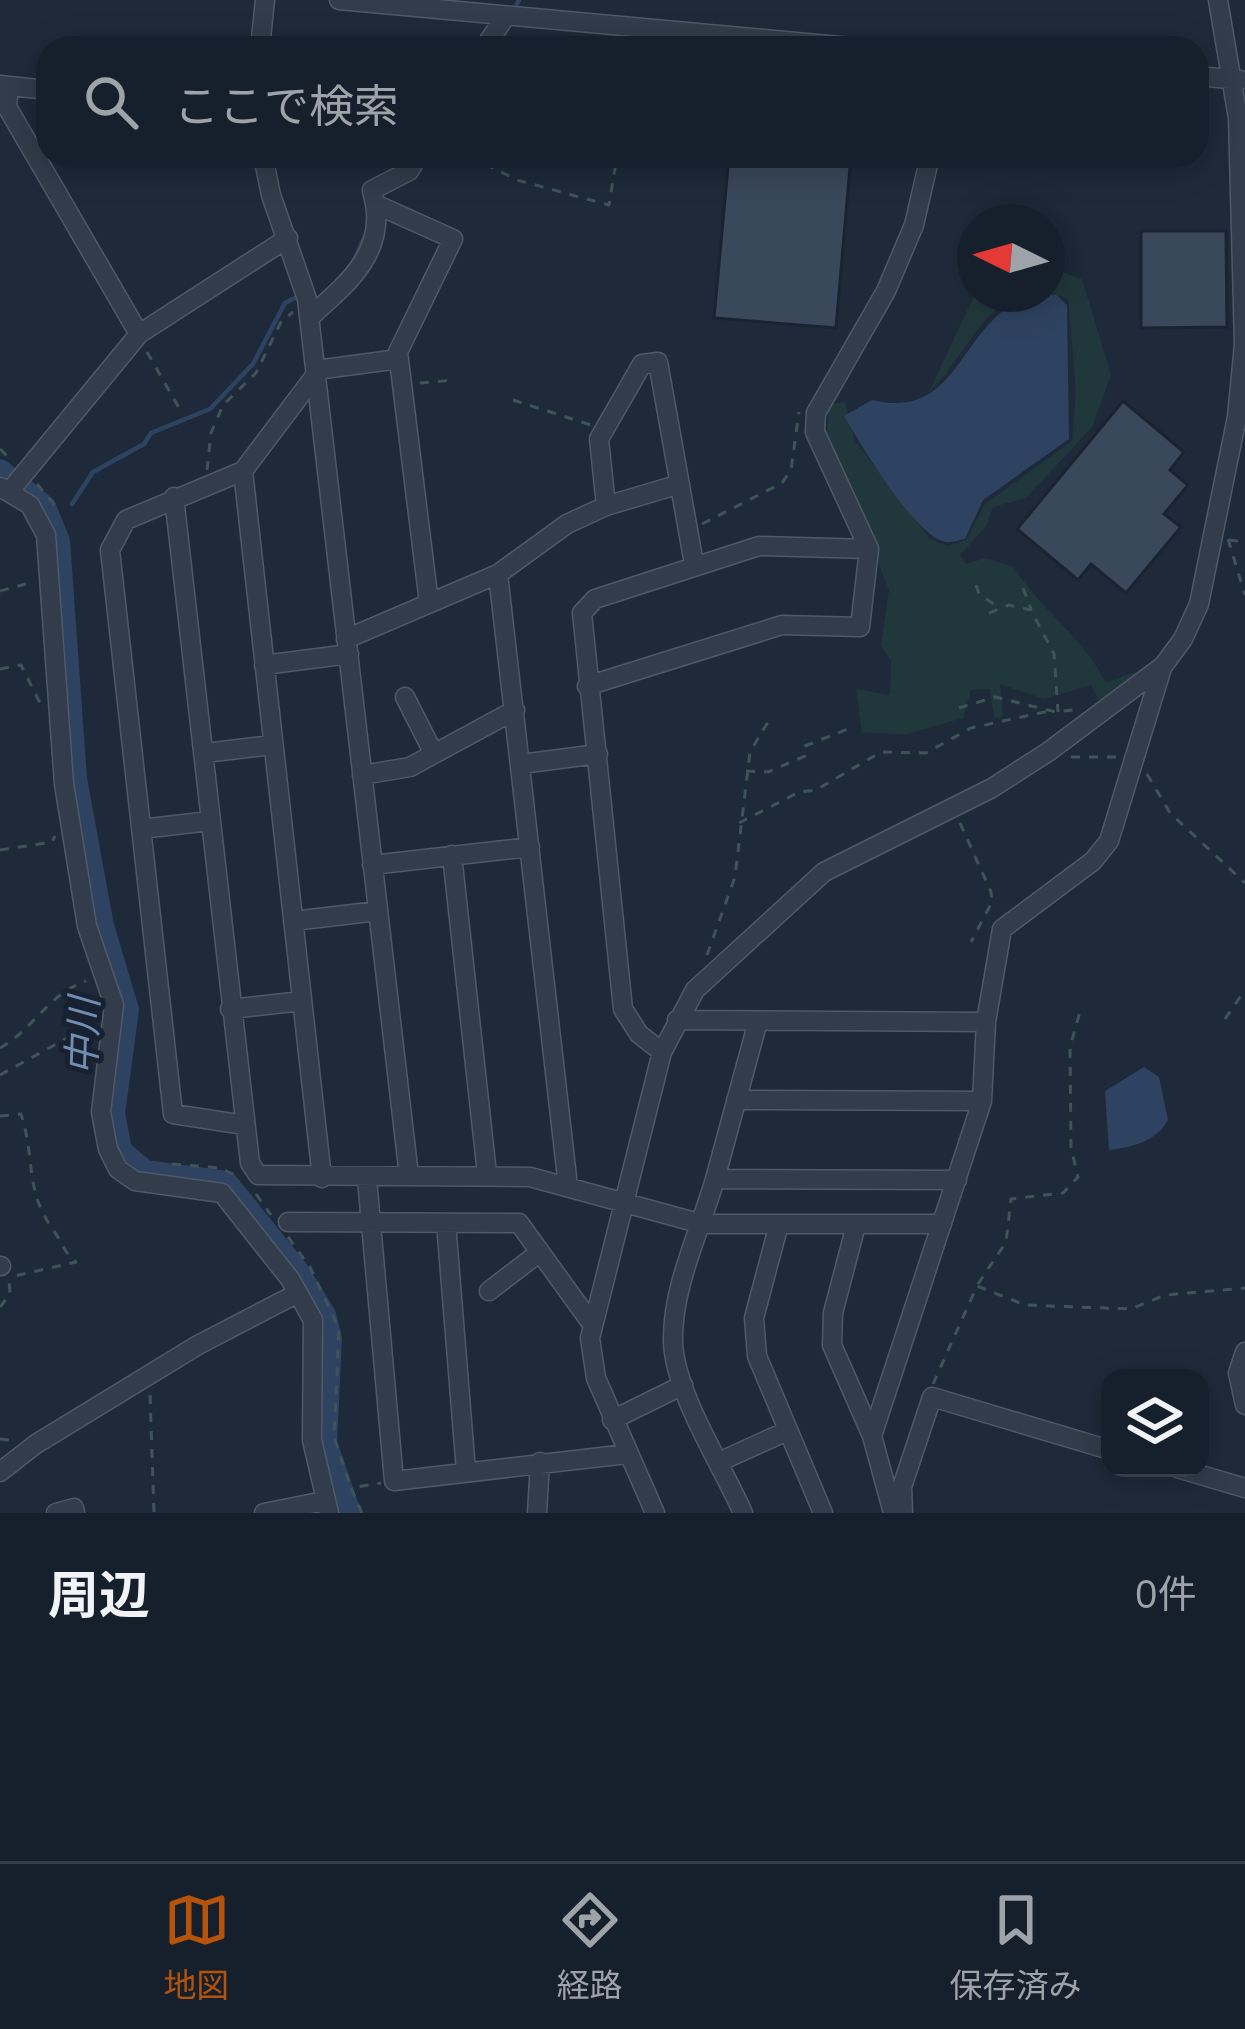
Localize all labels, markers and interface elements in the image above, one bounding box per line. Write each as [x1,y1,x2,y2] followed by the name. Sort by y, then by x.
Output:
[36,36,1209,168] search box
[78,69,144,135] icon: search
[174,76,399,134] text: ここで検索
[957,204,1065,312] north arrow
[55,992,109,1076] water label: 中川
[1101,1369,1209,1477] map controls
[1101,1369,1209,1477] button: layers
[48,1561,150,1627] text: 周辺
[1135,1568,1197,1619] text: 0件
[164,1887,230,2007] tab: 地図
[557,1887,623,2007] tab: 経路
[950,1887,1082,2007] tab: 保存済み

